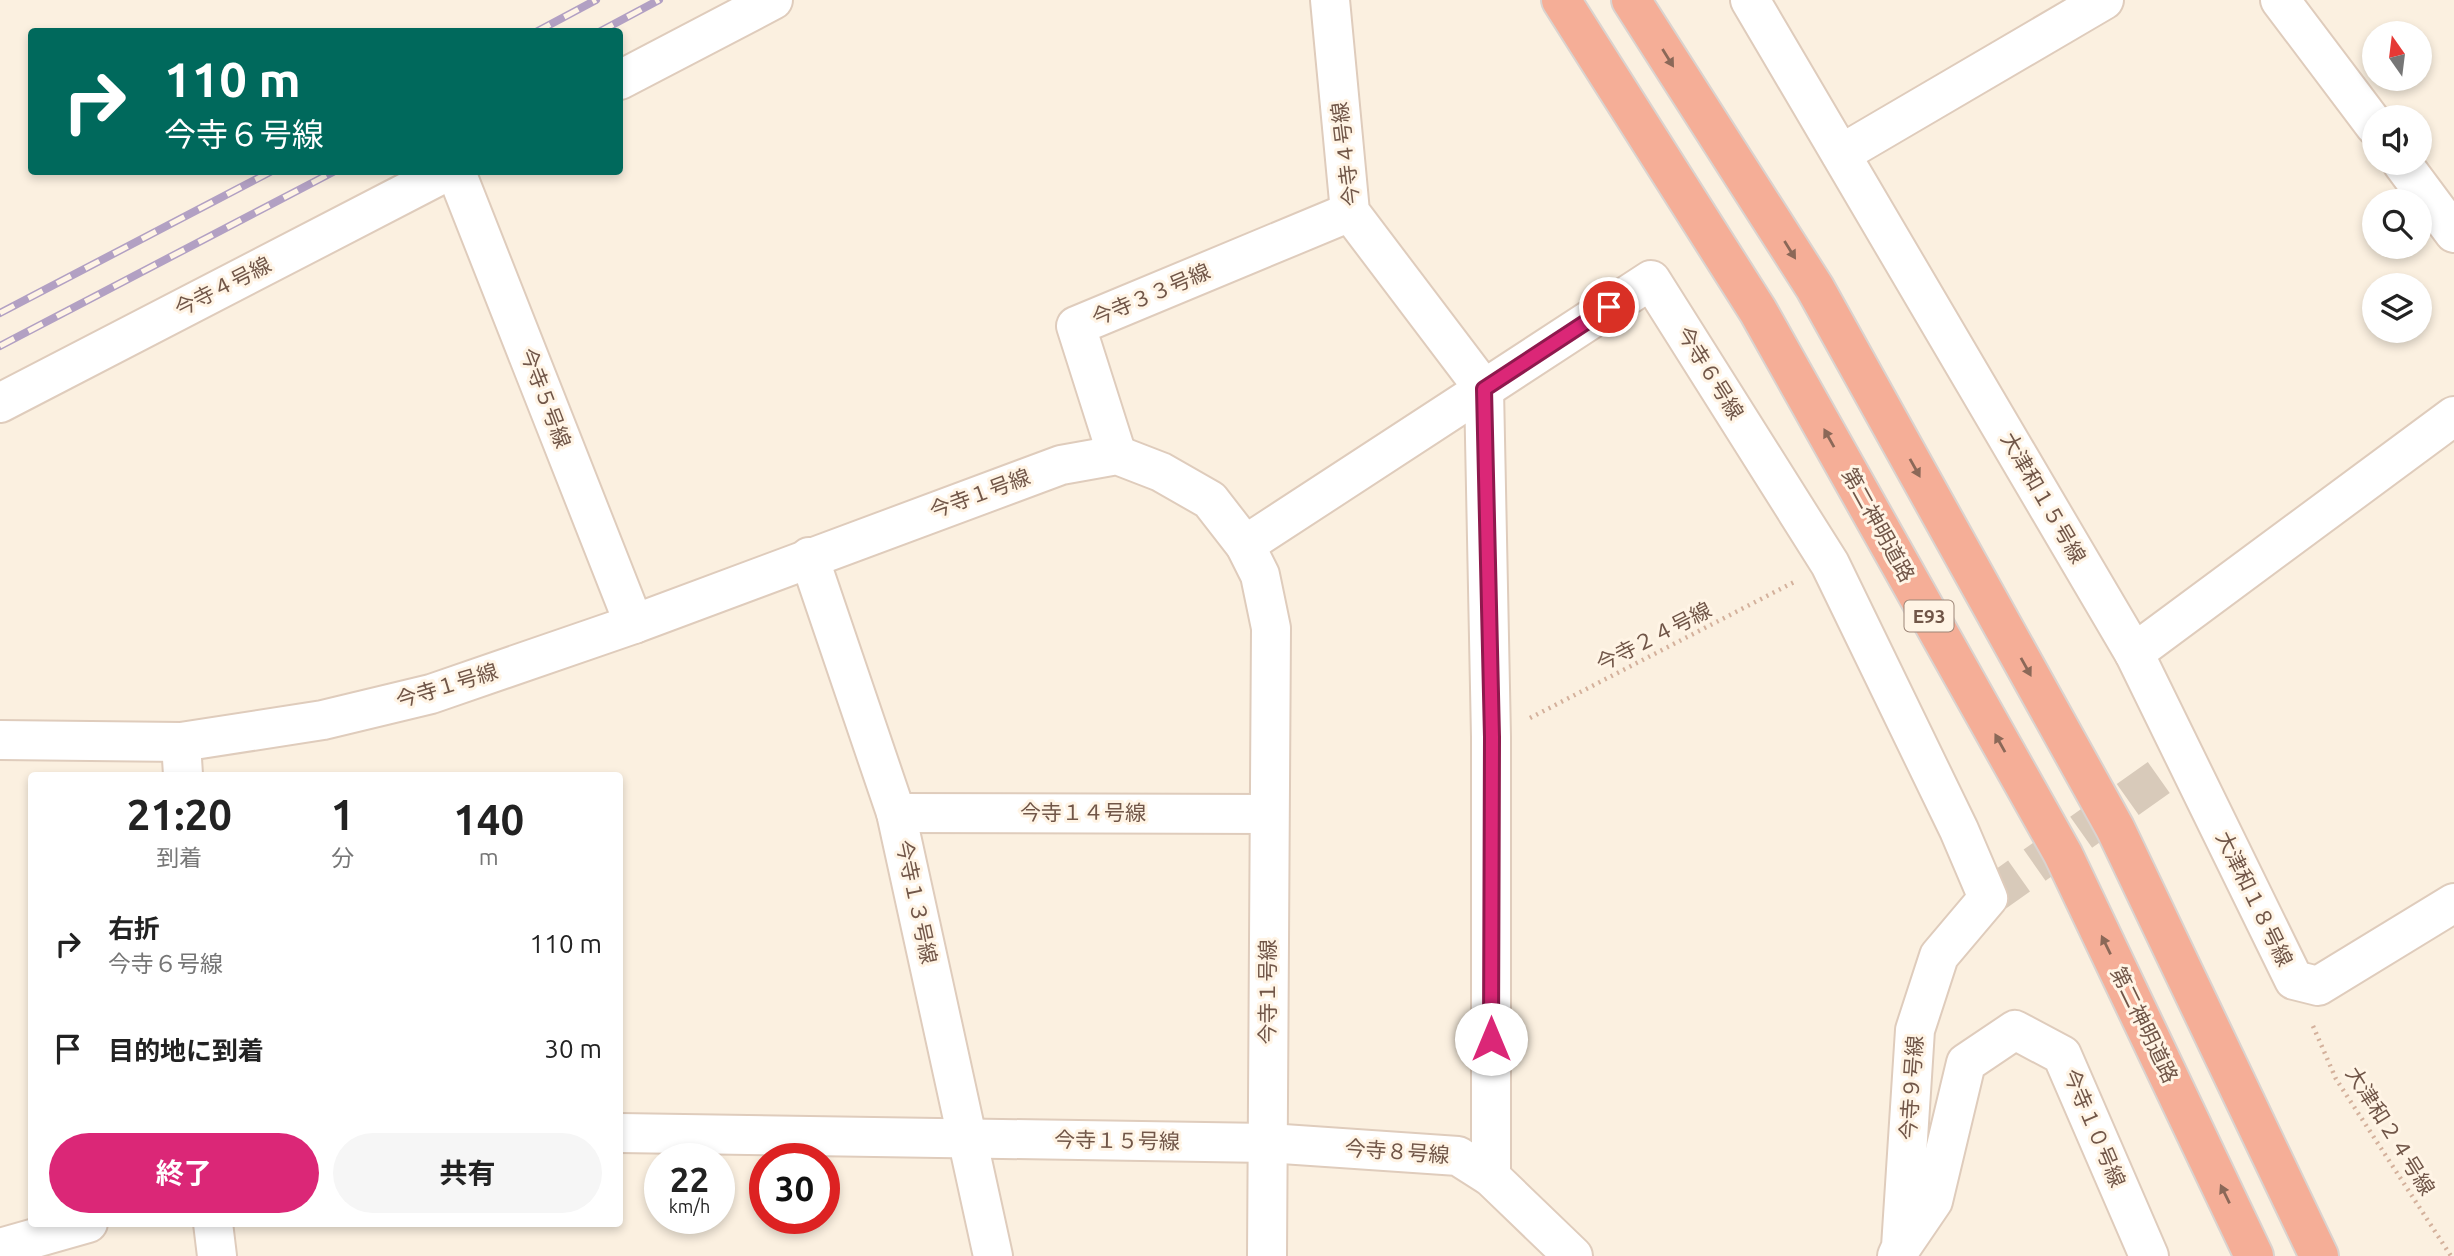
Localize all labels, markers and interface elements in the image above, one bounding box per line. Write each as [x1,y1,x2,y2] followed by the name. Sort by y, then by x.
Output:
[2362,21,2432,91] north arrow
[2362,21,2432,343] map controls
[1661,48,1674,67] one-way arrow
[164,51,301,106] text: 110 m
[49,56,140,147] icon: right
[1327,101,1363,208] street label: 今寺４号線
[2362,105,2432,175] button: sound
[164,116,324,152] text: 今寺６号線
[2362,189,2432,259] button: search
[1783,240,1796,259] one-way arrow
[170,252,275,321] street label: 今寺４号線
[1088,258,1213,330] street label: 今寺３３号線
[2362,273,2432,343] button: layers
[1579,277,1639,337] pin
[1590,288,1628,326] icon: arrive
[1673,322,1749,423] street label: 今寺６号線
[516,344,576,451] street label: 今寺５号線
[1823,428,1835,448] one-way arrow
[1997,428,2091,567] street label: 大津和１５号線
[1909,459,1921,478] one-way arrow
[926,464,1033,522] street label: 今寺１号線
[1838,464,1920,585] street label: 第二神明道路
[1592,597,1715,675] street label: 今寺２４号線
[1904,600,1954,632] road number: E93
[2020,657,2032,677] one-way arrow
[393,658,500,712] street label: 今寺１号線
[1994,734,2006,753] one-way arrow
[127,791,232,838] text: 21:20
[331,791,354,838] text: 1
[453,796,524,843] text: 140
[1020,800,1146,824] street label: 今寺１４号線
[2212,827,2298,970] street label: 大津和１８号線
[892,838,942,966] street label: 今寺１３号線
[479,844,499,869] text: m
[156,845,202,870] text: 到着
[331,845,354,870] text: 分
[108,914,160,943] text: 右折
[49,925,87,963] icon: right
[530,929,602,958] text: 110 m
[2100,935,2111,955] one-way arrow
[1255,940,1279,1045] street label: 今寺１号線
[108,951,223,976] text: 今寺６号線
[2106,963,2183,1086] street label: 第二神明道路
[1454,1002,1528,1076] position arrow
[49,1030,87,1068] icon: arrive
[544,1034,602,1063] text: 30 m
[1895,1035,1927,1141] street label: 今寺９号線
[108,1036,264,1065] text: 目的地に到着
[2342,1062,2440,1199] street label: 大津和２４号線
[2059,1065,2131,1190] street label: 今寺１０号線
[1054,1127,1180,1153] street label: 今寺１５号線
[49,1133,319,1213] button: 終了
[333,1133,602,1213] button: 共有
[1344,1135,1450,1167] street label: 今寺８号線
[749,1143,840,1234] speed limit sign: 30
[670,1159,709,1199] text: 22
[2219,1184,2230,1204] one-way arrow
[669,1196,710,1216] text: km/h

